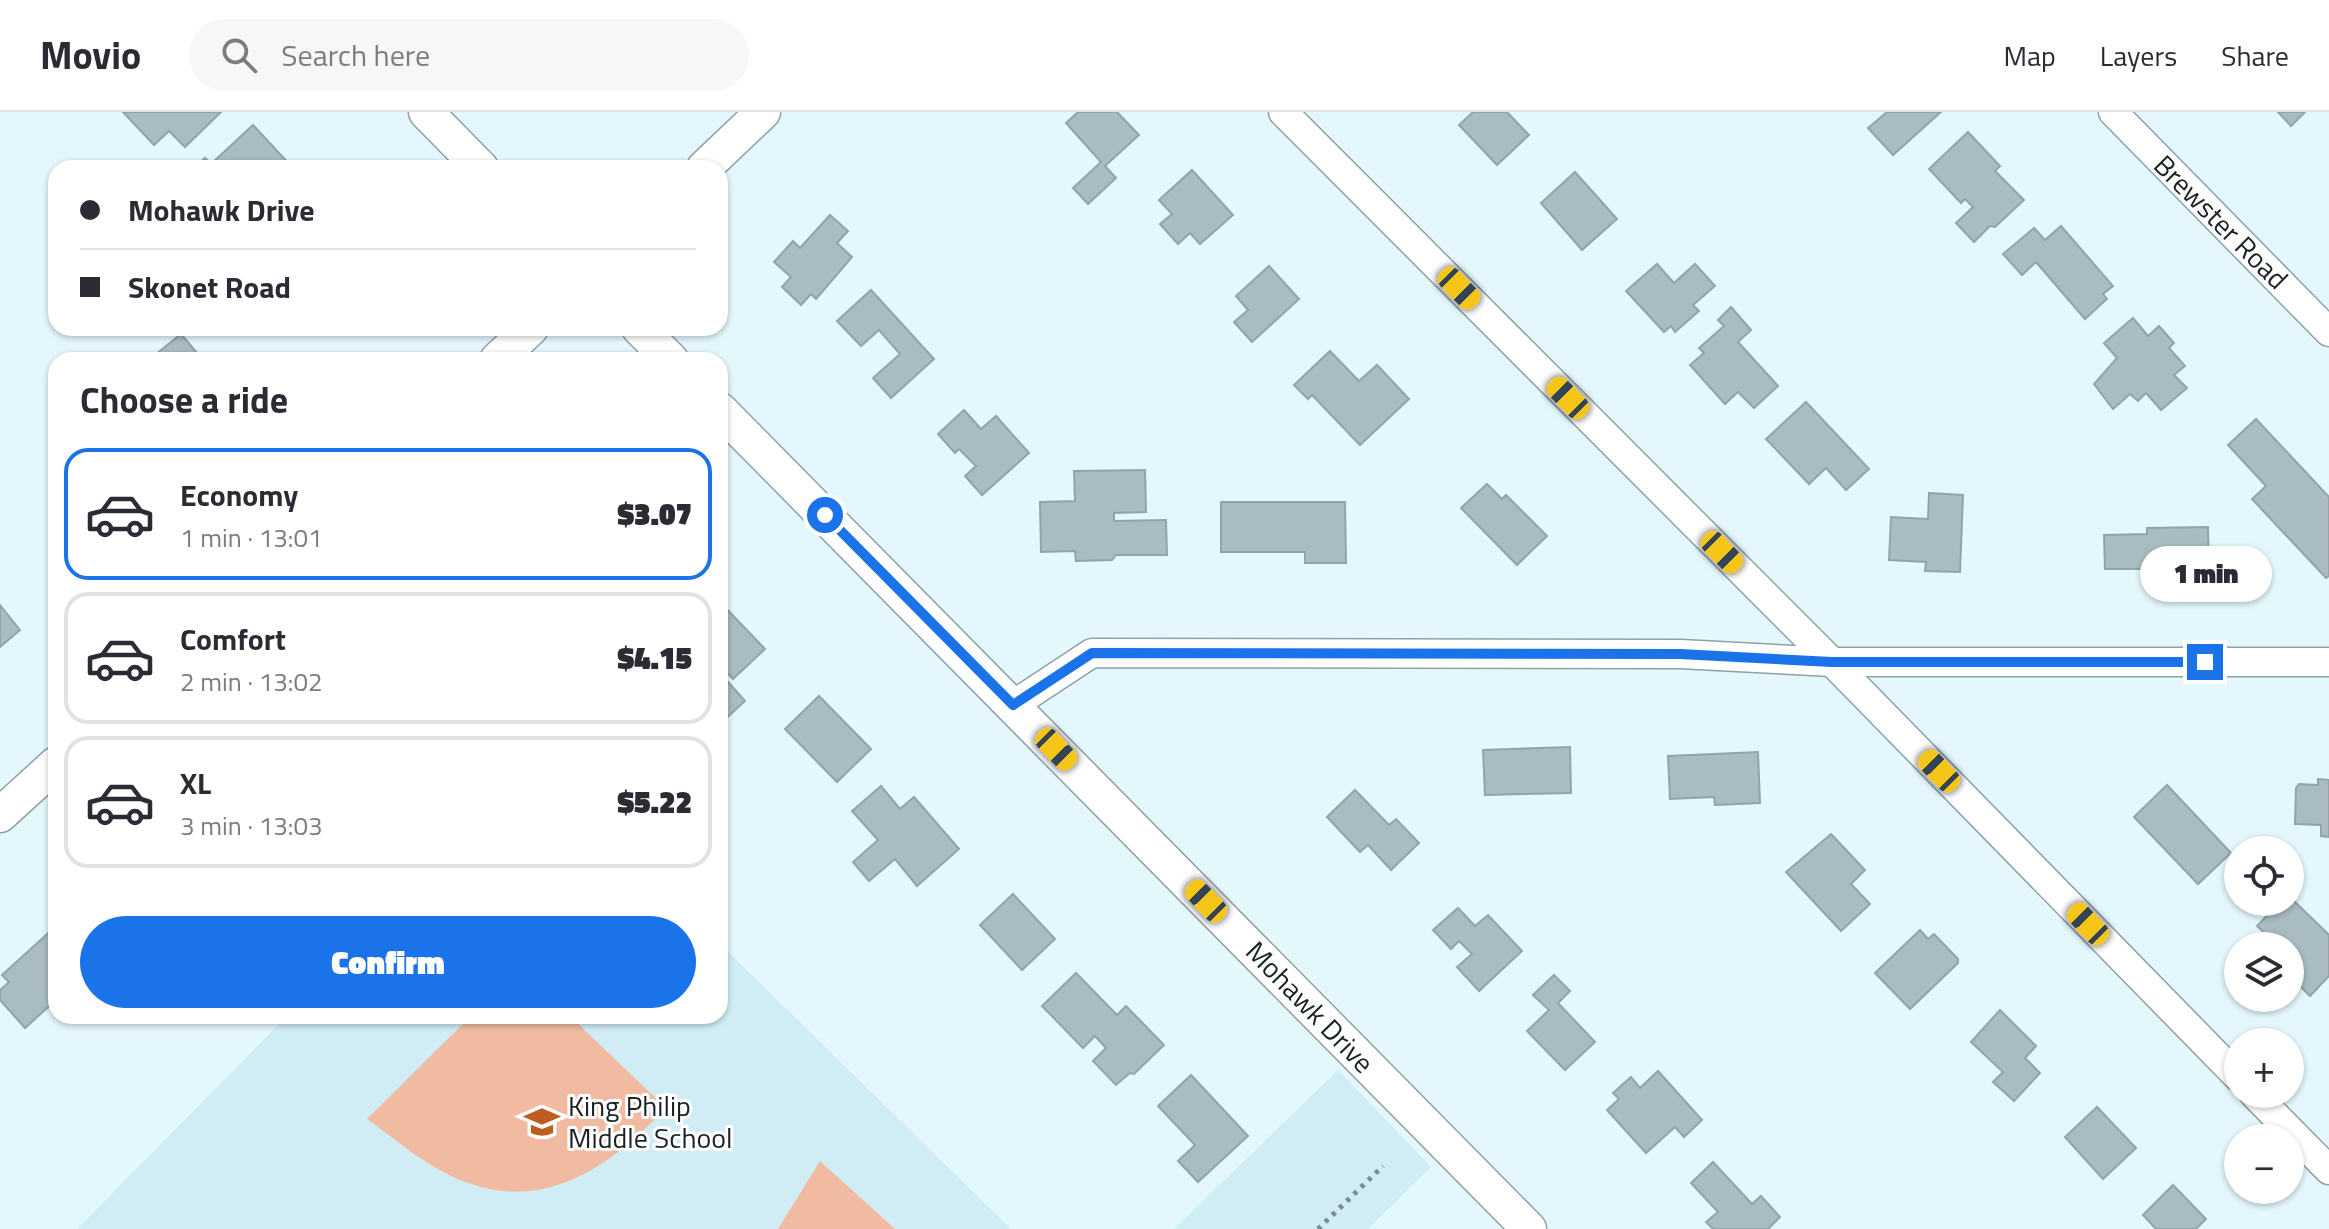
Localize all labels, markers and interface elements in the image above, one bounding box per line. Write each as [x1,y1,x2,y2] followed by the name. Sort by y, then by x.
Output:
[189,19,749,91] search box
[40,26,141,84] text: Movio
[281,32,430,78] text: Search here
[217,33,261,77] icon: search
[2003,34,2056,77] text: Map
[2100,34,2177,77] text: Layers
[2221,34,2289,77] text: Share
[2144,144,2299,299] street label: Brewster Road
[128,187,315,233] text: Mohawk Drive
[1434,263,1484,313] car
[128,264,291,310] text: Skonet Road
[80,372,288,427] text: Choose a ride
[1543,373,1593,423] car
[180,472,298,518] text: Economy
[84,478,156,550] icon: car
[618,491,692,537] text: $3.07
[807,497,843,533] route start
[180,518,323,557] text: 1 min · 13:01
[1697,527,1747,577] car
[2139,546,2271,602] callout: 1 min
[2174,554,2238,593] text: 1 min
[180,616,286,662] text: Comfort
[84,622,156,694] icon: car
[618,635,692,681] text: $4.15
[2187,644,2223,680] route end
[180,662,323,701] text: 2 min · 13:02
[1031,723,1081,775] car
[1914,745,1964,797] car
[180,760,211,806] text: XL
[84,766,156,838] icon: car
[618,779,692,825] text: $5.22
[180,806,323,845] text: 3 min · 13:03
[2224,836,2304,1204] map controls
[2224,836,2304,916] button: locate
[1181,875,1231,927] car
[2063,898,2113,950] car
[80,916,696,1008] button: Confirm
[1236,931,1385,1083] street label: Mohawk Drive
[2224,932,2304,1012] button: layers
[2224,1028,2304,1108] button: +
[568,1084,733,1159] place label: King Philip Middle School
[523,1103,561,1141] school or university icon: King Philip Middle School
[2224,1124,2304,1204] button: −

